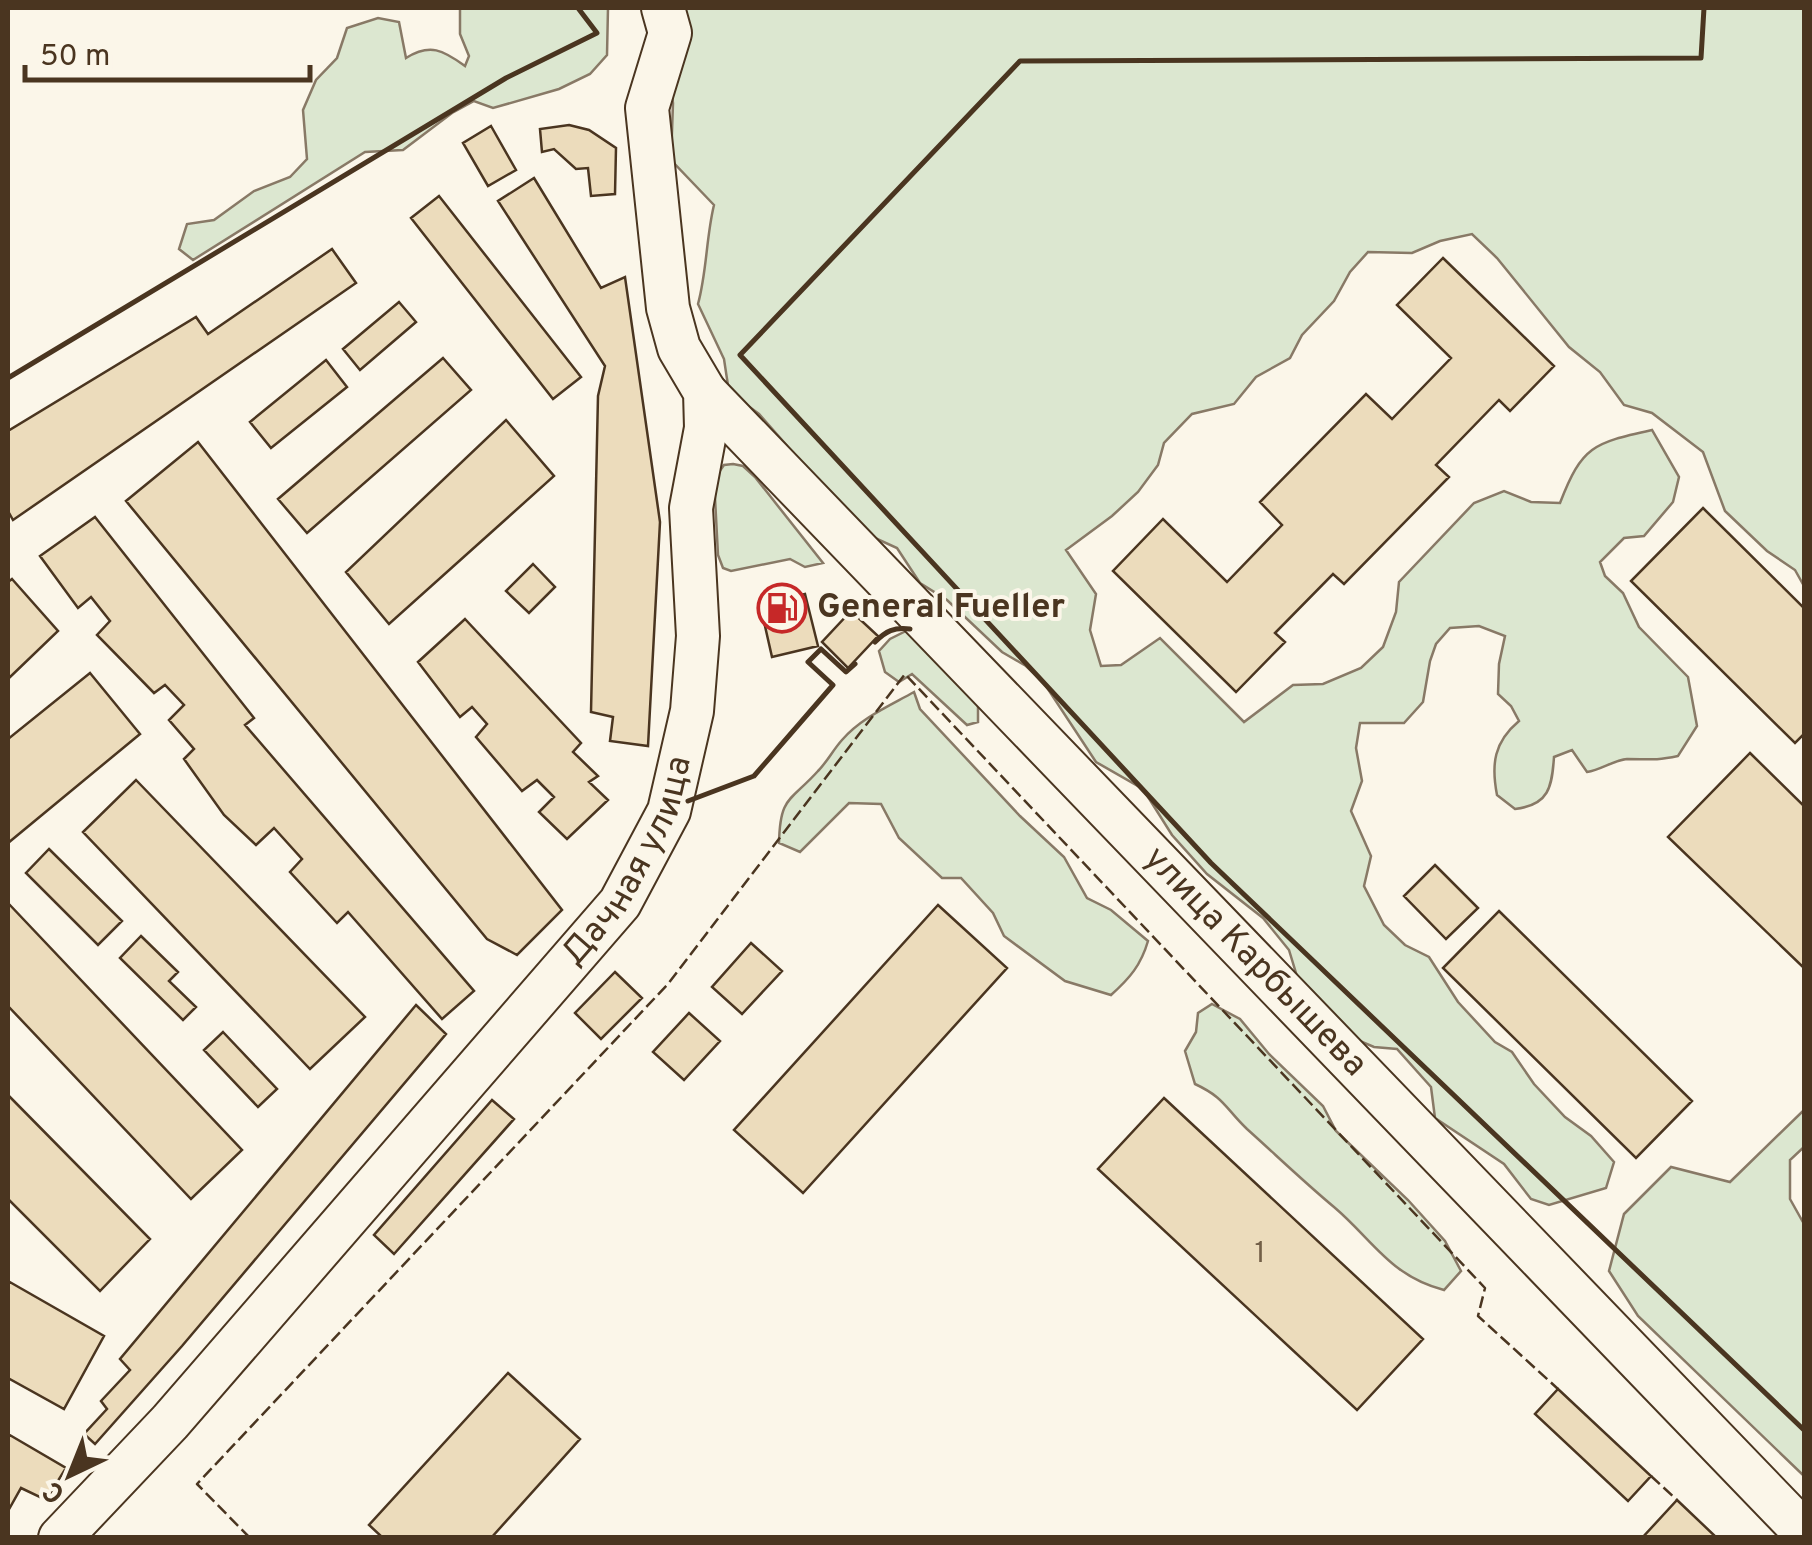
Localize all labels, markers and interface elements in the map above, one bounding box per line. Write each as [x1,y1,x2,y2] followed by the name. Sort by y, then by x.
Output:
[25,20,310,82] scale bar
[40,39,110,76] text: 50 m
[756,582,808,634] fuel station icon: General Fueller
[817,586,1065,630] place label: General Fueller
[553,752,703,976] street label: Дачная улица
[1134,838,1376,1087] street label: улица Карбышева
[1254,1236,1266,1273] house number: 1
[20,1425,120,1525] north arrow
[36,1472,74,1510] text: С

